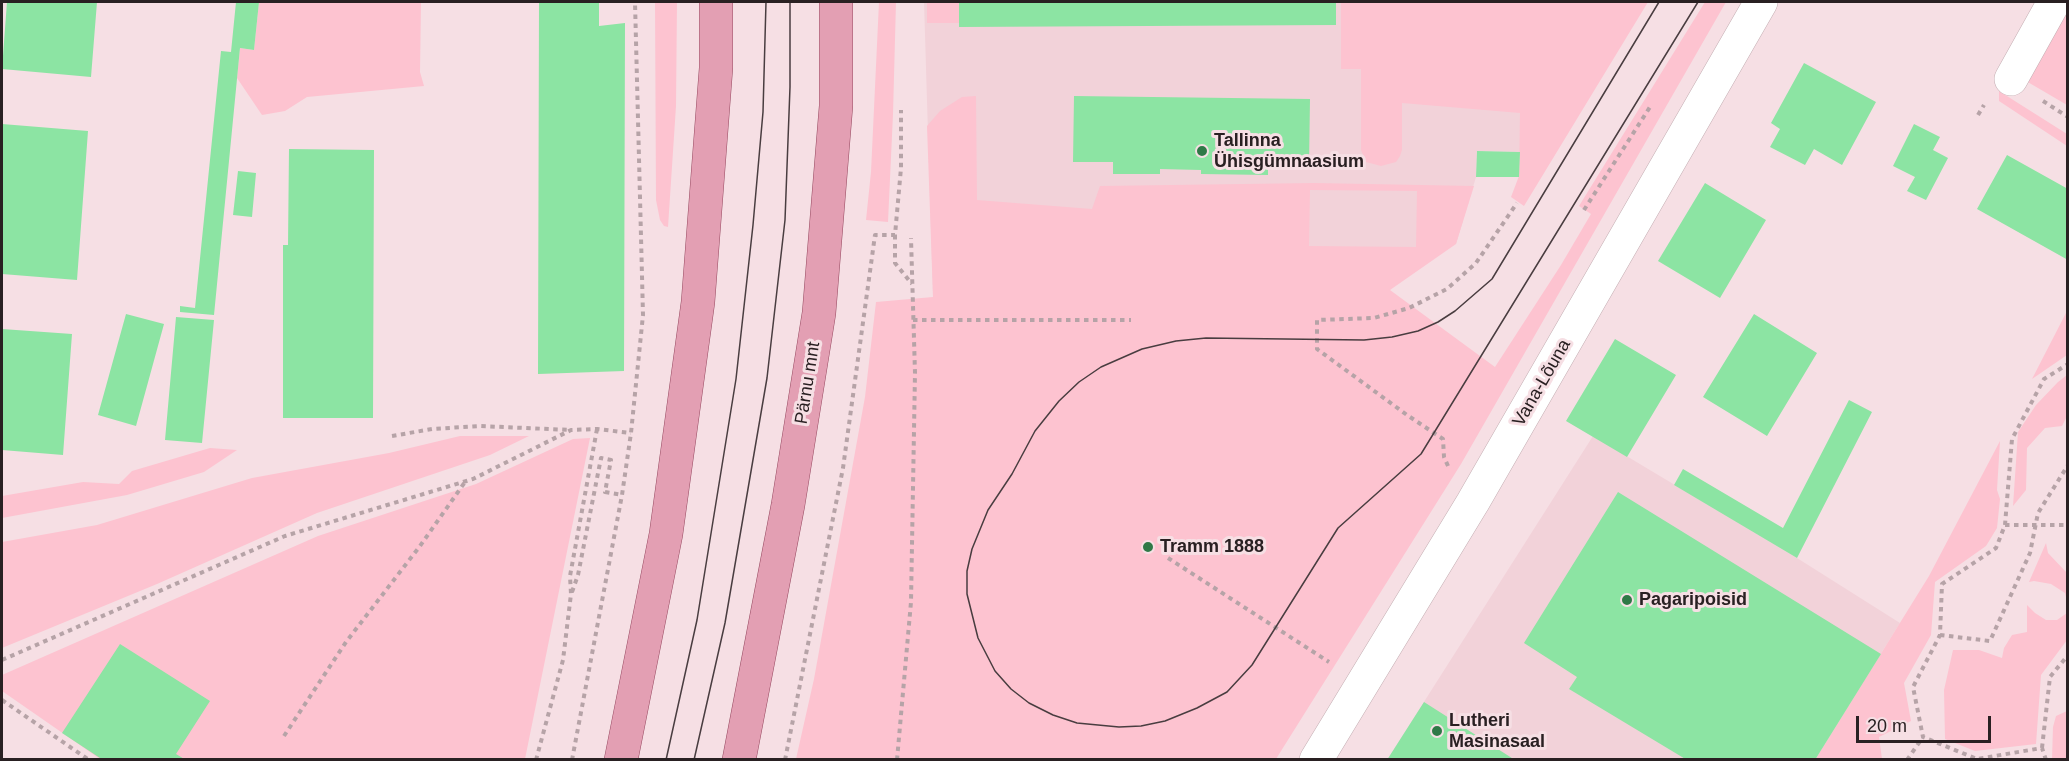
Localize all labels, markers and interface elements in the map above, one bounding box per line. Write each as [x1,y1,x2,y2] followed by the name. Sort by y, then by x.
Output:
[1214,130,1364,172] place label: Tallinna Ühisgümnaasium
[1195,144,1209,158] marker: Tallinna Ühisgümnaasium
[1508,336,1576,430] street label: Vana-Lõuna
[791,340,825,426] street label: Pärnu mnt
[1160,536,1264,558] place label: Tramm 1888
[1141,540,1155,554] marker: Tramm 1888
[1639,589,1747,611] place label: Pagaripoisid
[1620,593,1634,607] marker: Pagaripoisid
[1859,704,1994,742] scale bar
[1449,710,1545,752] place label: Lutheri Masinasaal
[1867,716,1907,736] text: 20 m
[1430,724,1444,738] marker: Lutheri Masinasaal

